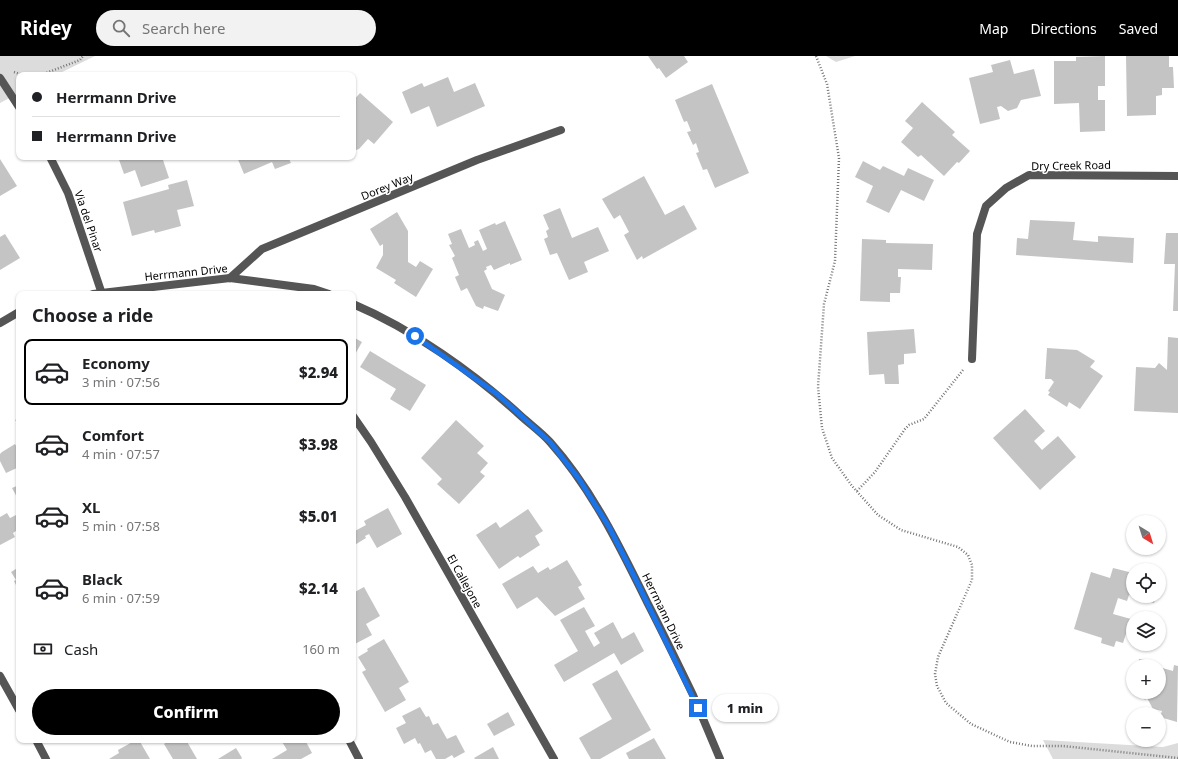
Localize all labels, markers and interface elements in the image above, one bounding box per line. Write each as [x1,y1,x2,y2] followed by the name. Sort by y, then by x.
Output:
[96,10,376,46] search box
[20,15,72,41] text: Ridey
[110,17,132,39] icon: search
[142,18,225,38] text: Search here
[979,19,1008,38] text: Map
[1030,19,1097,38] text: Directions
[1119,19,1158,38] text: Saved
[56,87,177,107] text: Herrmann Drive
[56,126,177,146] text: Herrmann Drive
[1031,157,1111,173] street label: Dry Creek Road
[359,169,416,203] street label: Dorey Way
[71,188,107,254] street label: Via del Pinar
[144,260,228,284] street label: Herrmann Drive
[32,303,153,327] text: Choose a ride
[406,327,424,345] route start
[82,353,150,373] text: Economy
[34,354,70,390] icon: car
[299,362,338,382] text: $2.94
[82,373,160,391] text: 3 min · 07:56
[82,425,144,445] text: Comfort
[34,426,70,462] icon: car
[299,434,338,454] text: $3.98
[82,445,160,463] text: 4 min · 07:57
[82,497,100,517] text: XL
[34,498,70,534] icon: car
[299,506,338,526] text: $5.01
[1126,515,1166,555] north arrow
[1126,515,1166,747] map controls
[82,517,160,535] text: 5 min · 07:58
[444,551,486,611] street label: El Callejone
[1126,563,1166,603] button: locate
[82,569,122,589] text: Black
[34,570,70,606] icon: car
[639,570,689,652] street label: Herrmann Drive
[299,578,338,598] text: $2.14
[82,589,160,607] text: 6 min · 07:59
[1126,611,1166,651] button: layers
[32,638,54,660] icon: cash
[64,639,98,659] text: Cash
[302,640,340,658] text: 160 m
[1126,659,1166,699] button: +
[32,689,340,735] button: Confirm
[712,694,778,722] callout: 1 min
[689,699,707,717] route end
[727,699,763,717] text: 1 min
[1126,707,1166,747] button: −

